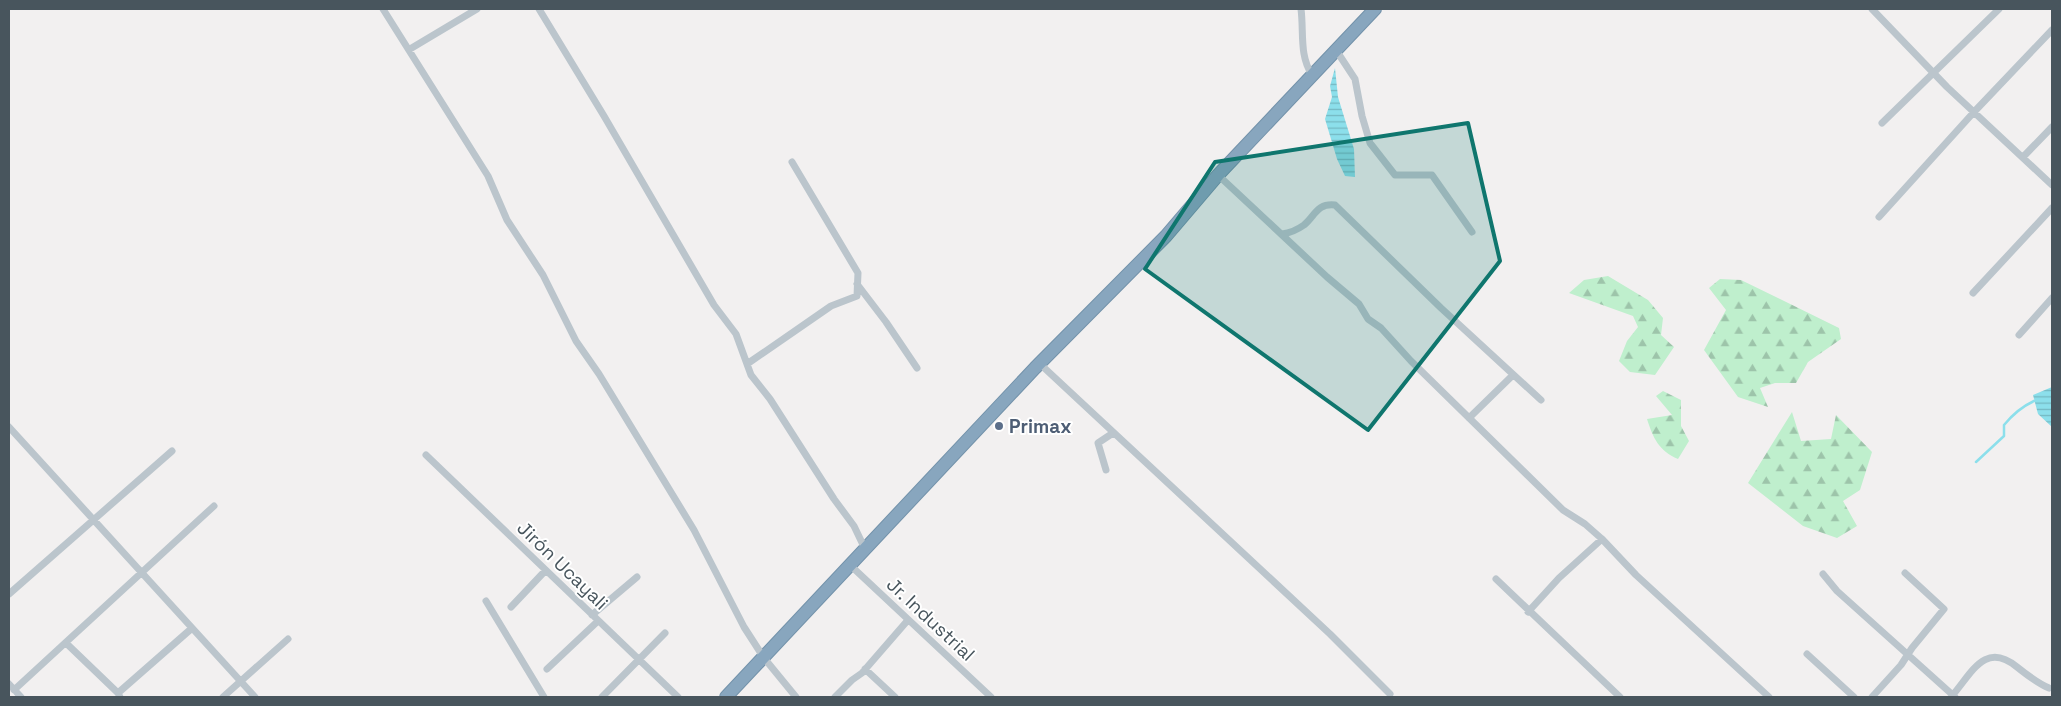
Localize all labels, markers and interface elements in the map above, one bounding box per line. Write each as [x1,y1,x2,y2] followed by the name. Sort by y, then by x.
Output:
[1009,414,1072,439] place label: Primax
[993,420,1005,432] marker: Primax
[512,516,614,615] street label: Jirón Ucayali
[881,572,980,667] street label: Jr. Industrial

